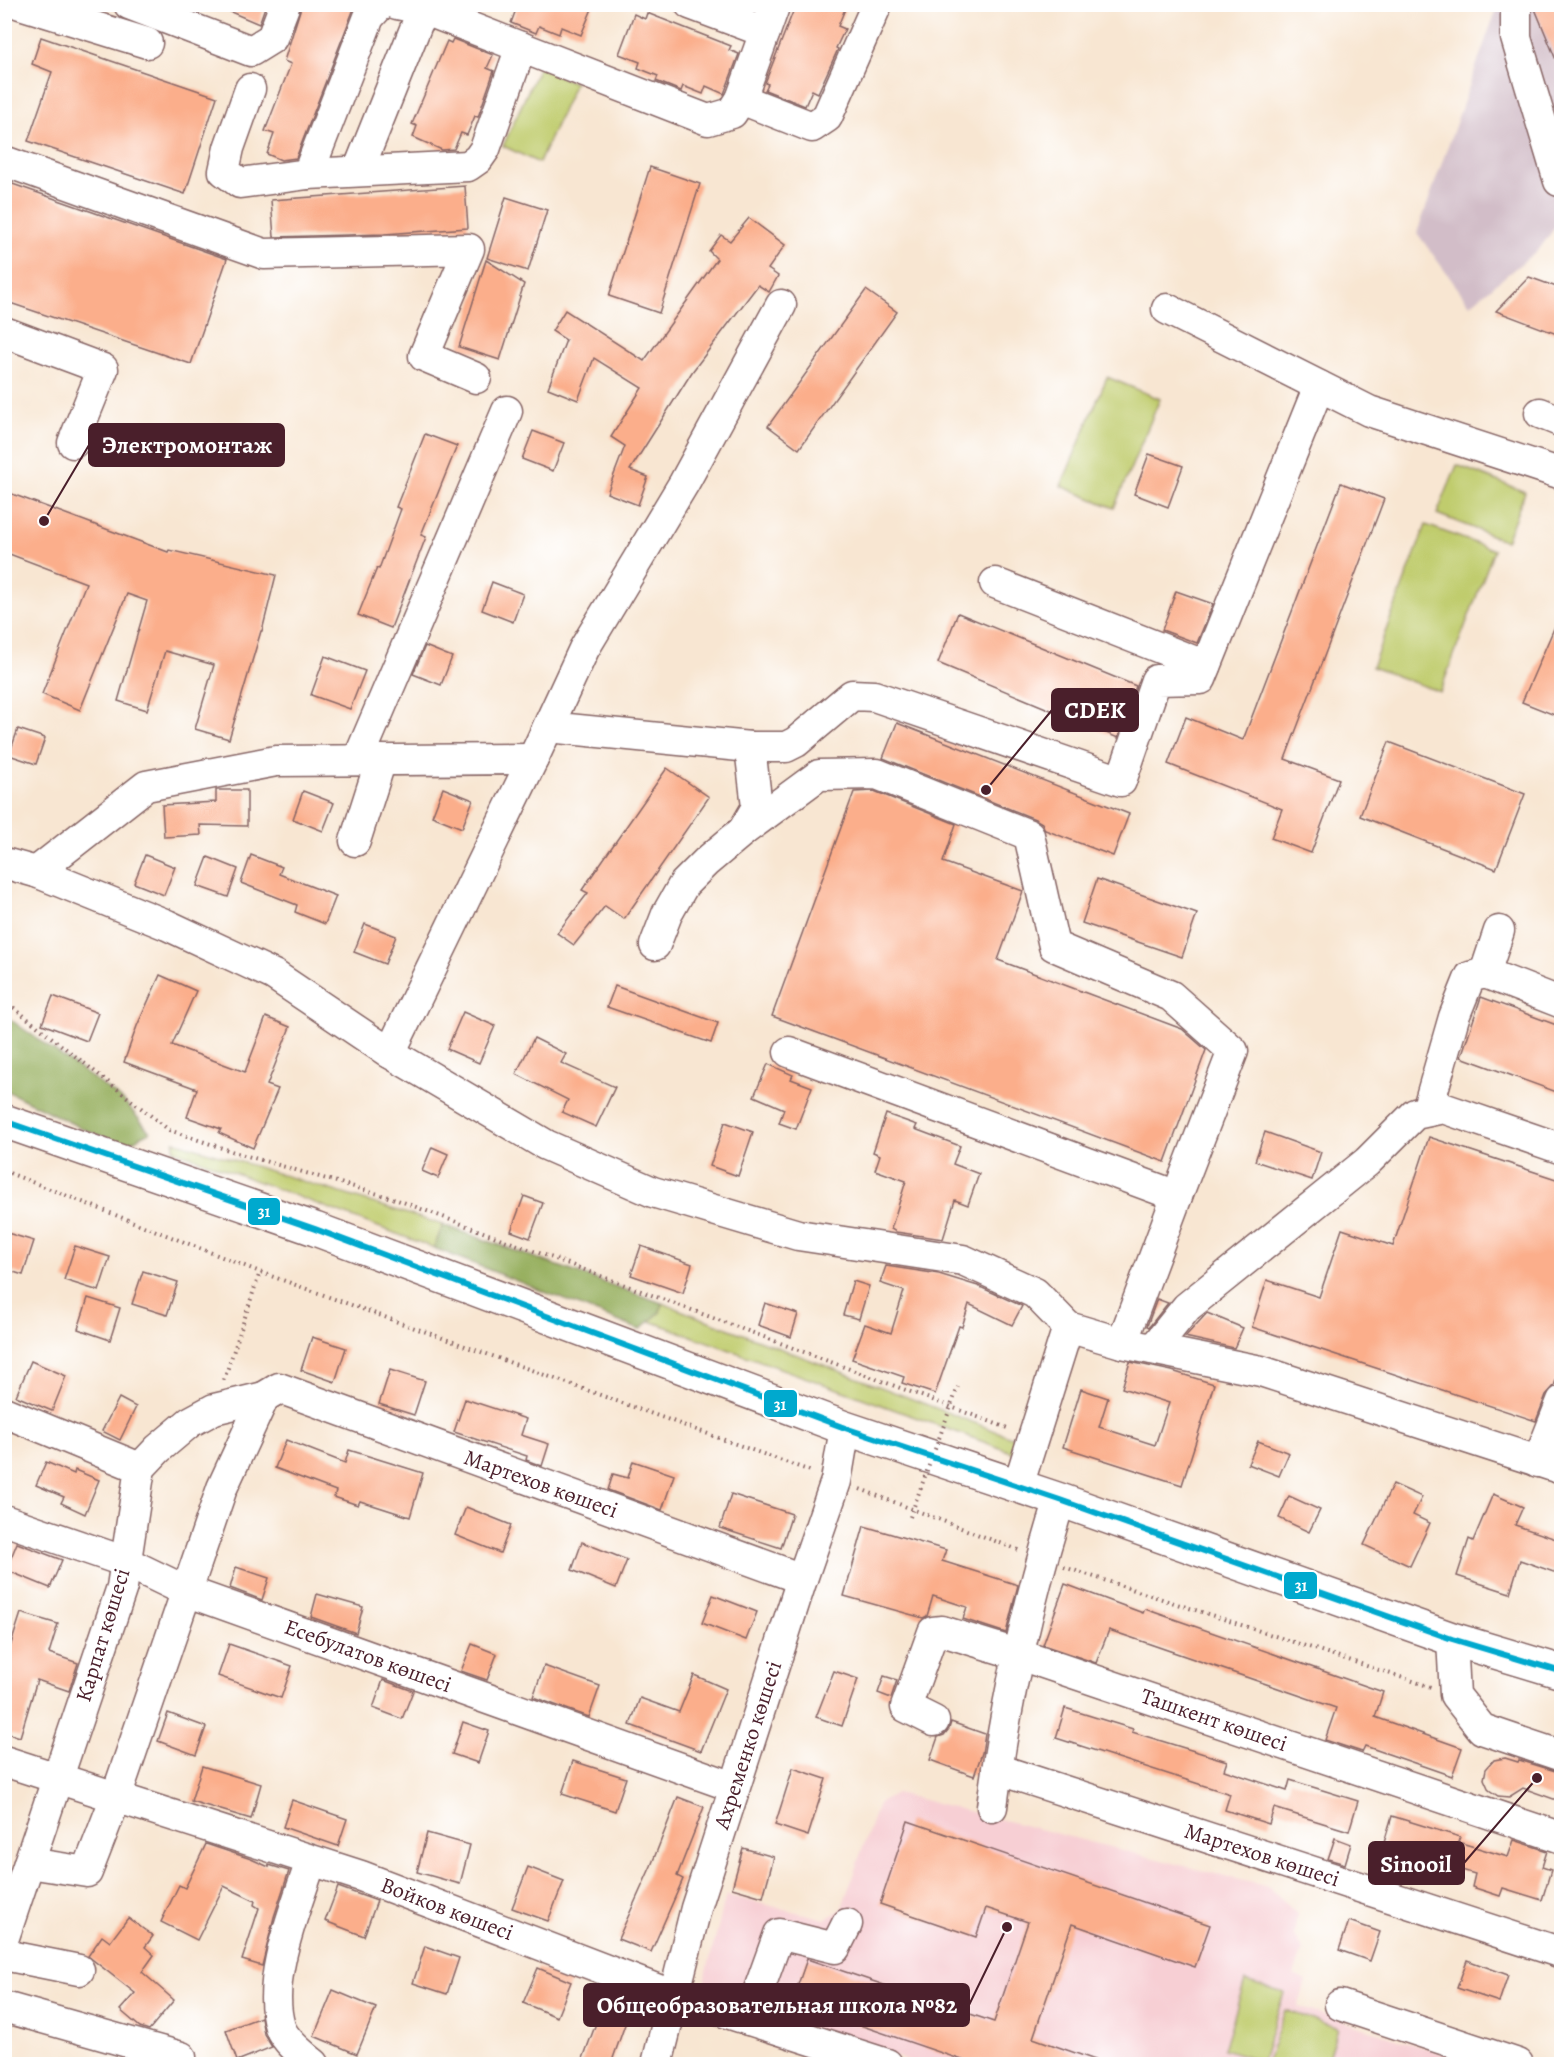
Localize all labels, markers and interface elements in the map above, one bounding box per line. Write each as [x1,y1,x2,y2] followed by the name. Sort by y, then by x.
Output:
[89,424,284,466] callout: Электромонтаж
[102,429,273,461] text: Электромонтаж
[1052,689,1138,731] callout: CDEK
[1064,694,1126,726] text: CDEK
[247,1197,281,1226] line badge: 31
[258,1201,271,1223] text: 31
[763,1389,798,1418] line badge: 31
[774,1394,787,1416] text: 31
[460,1442,622,1526] street label: Мартехов көшесі
[68,1565,138,1705] street label: Карпат көшесі
[1283,1571,1318,1600] line badge: 31
[1295,1575,1308,1597] text: 31
[280,1612,456,1700] street label: Есебулатов көшесі
[706,1657,789,1834] street label: Ахременко көшесі
[1137,1681,1291,1759] street label: Ташкент көшесі
[1180,1816,1344,1894] street label: Мартехов көшесі
[1369,1842,1464,1884] callout: Sinooil
[1380,1848,1452,1880] text: Sinooil
[376,1870,518,1948] street label: Войков көшесі
[584,1984,969,2026] callout: Общеобразовательная школа №82
[597,1989,958,2021] text: Общеобразовательная школа №82

